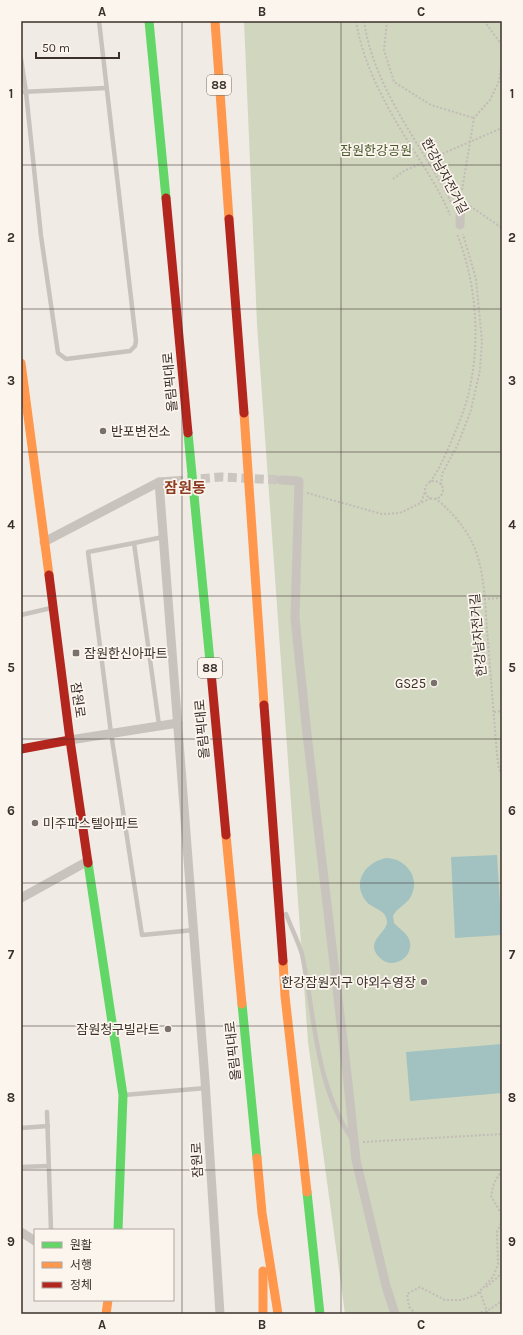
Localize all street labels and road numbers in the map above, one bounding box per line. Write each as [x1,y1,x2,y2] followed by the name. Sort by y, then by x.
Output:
[207,75,231,95] road number: 88
[419,136,471,216] street label: 한강남자전거길
[160,352,180,412] street label: 올림픽대로
[467,593,489,677] street label: 한강남자전거길
[198,658,222,678] road number: 88
[68,681,88,719] street label: 잠원로
[192,699,212,759] street label: 올림픽대로
[222,1020,244,1082] street label: 올림픽대로
[189,1142,205,1178] street label: 잠원로

